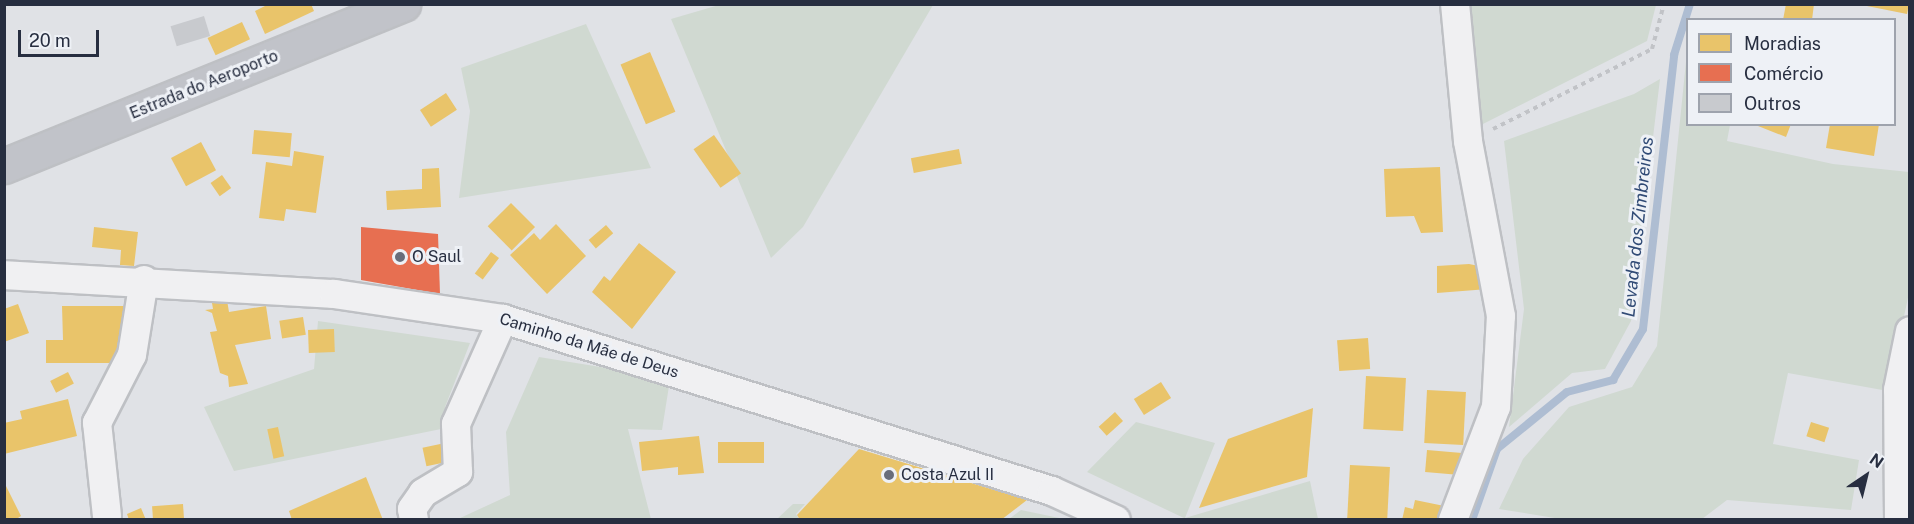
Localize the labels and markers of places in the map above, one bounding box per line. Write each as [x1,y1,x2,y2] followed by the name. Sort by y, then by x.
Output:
[412,247,461,267] place label: O Saul
[393,250,407,264] marker: O Saul
[901,465,994,485] place label: Costa Azul II
[882,468,896,482] marker: Costa Azul II

